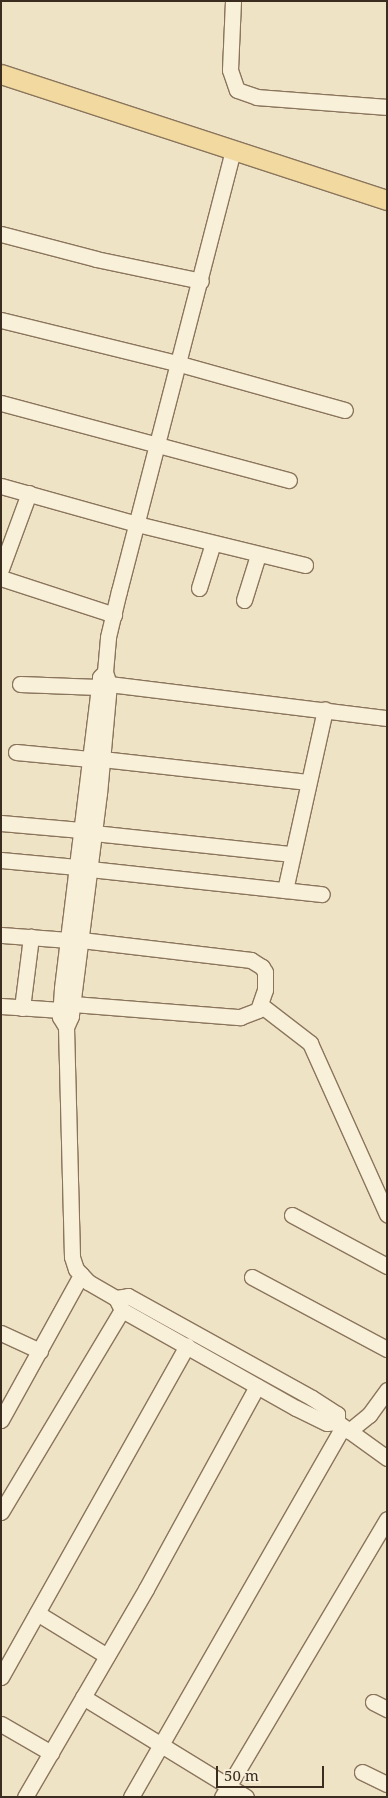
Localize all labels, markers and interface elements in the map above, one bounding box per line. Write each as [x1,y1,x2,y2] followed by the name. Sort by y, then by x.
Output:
[218,1756,326,1788] scale bar
[224,1765,259,1785] text: 50 m

